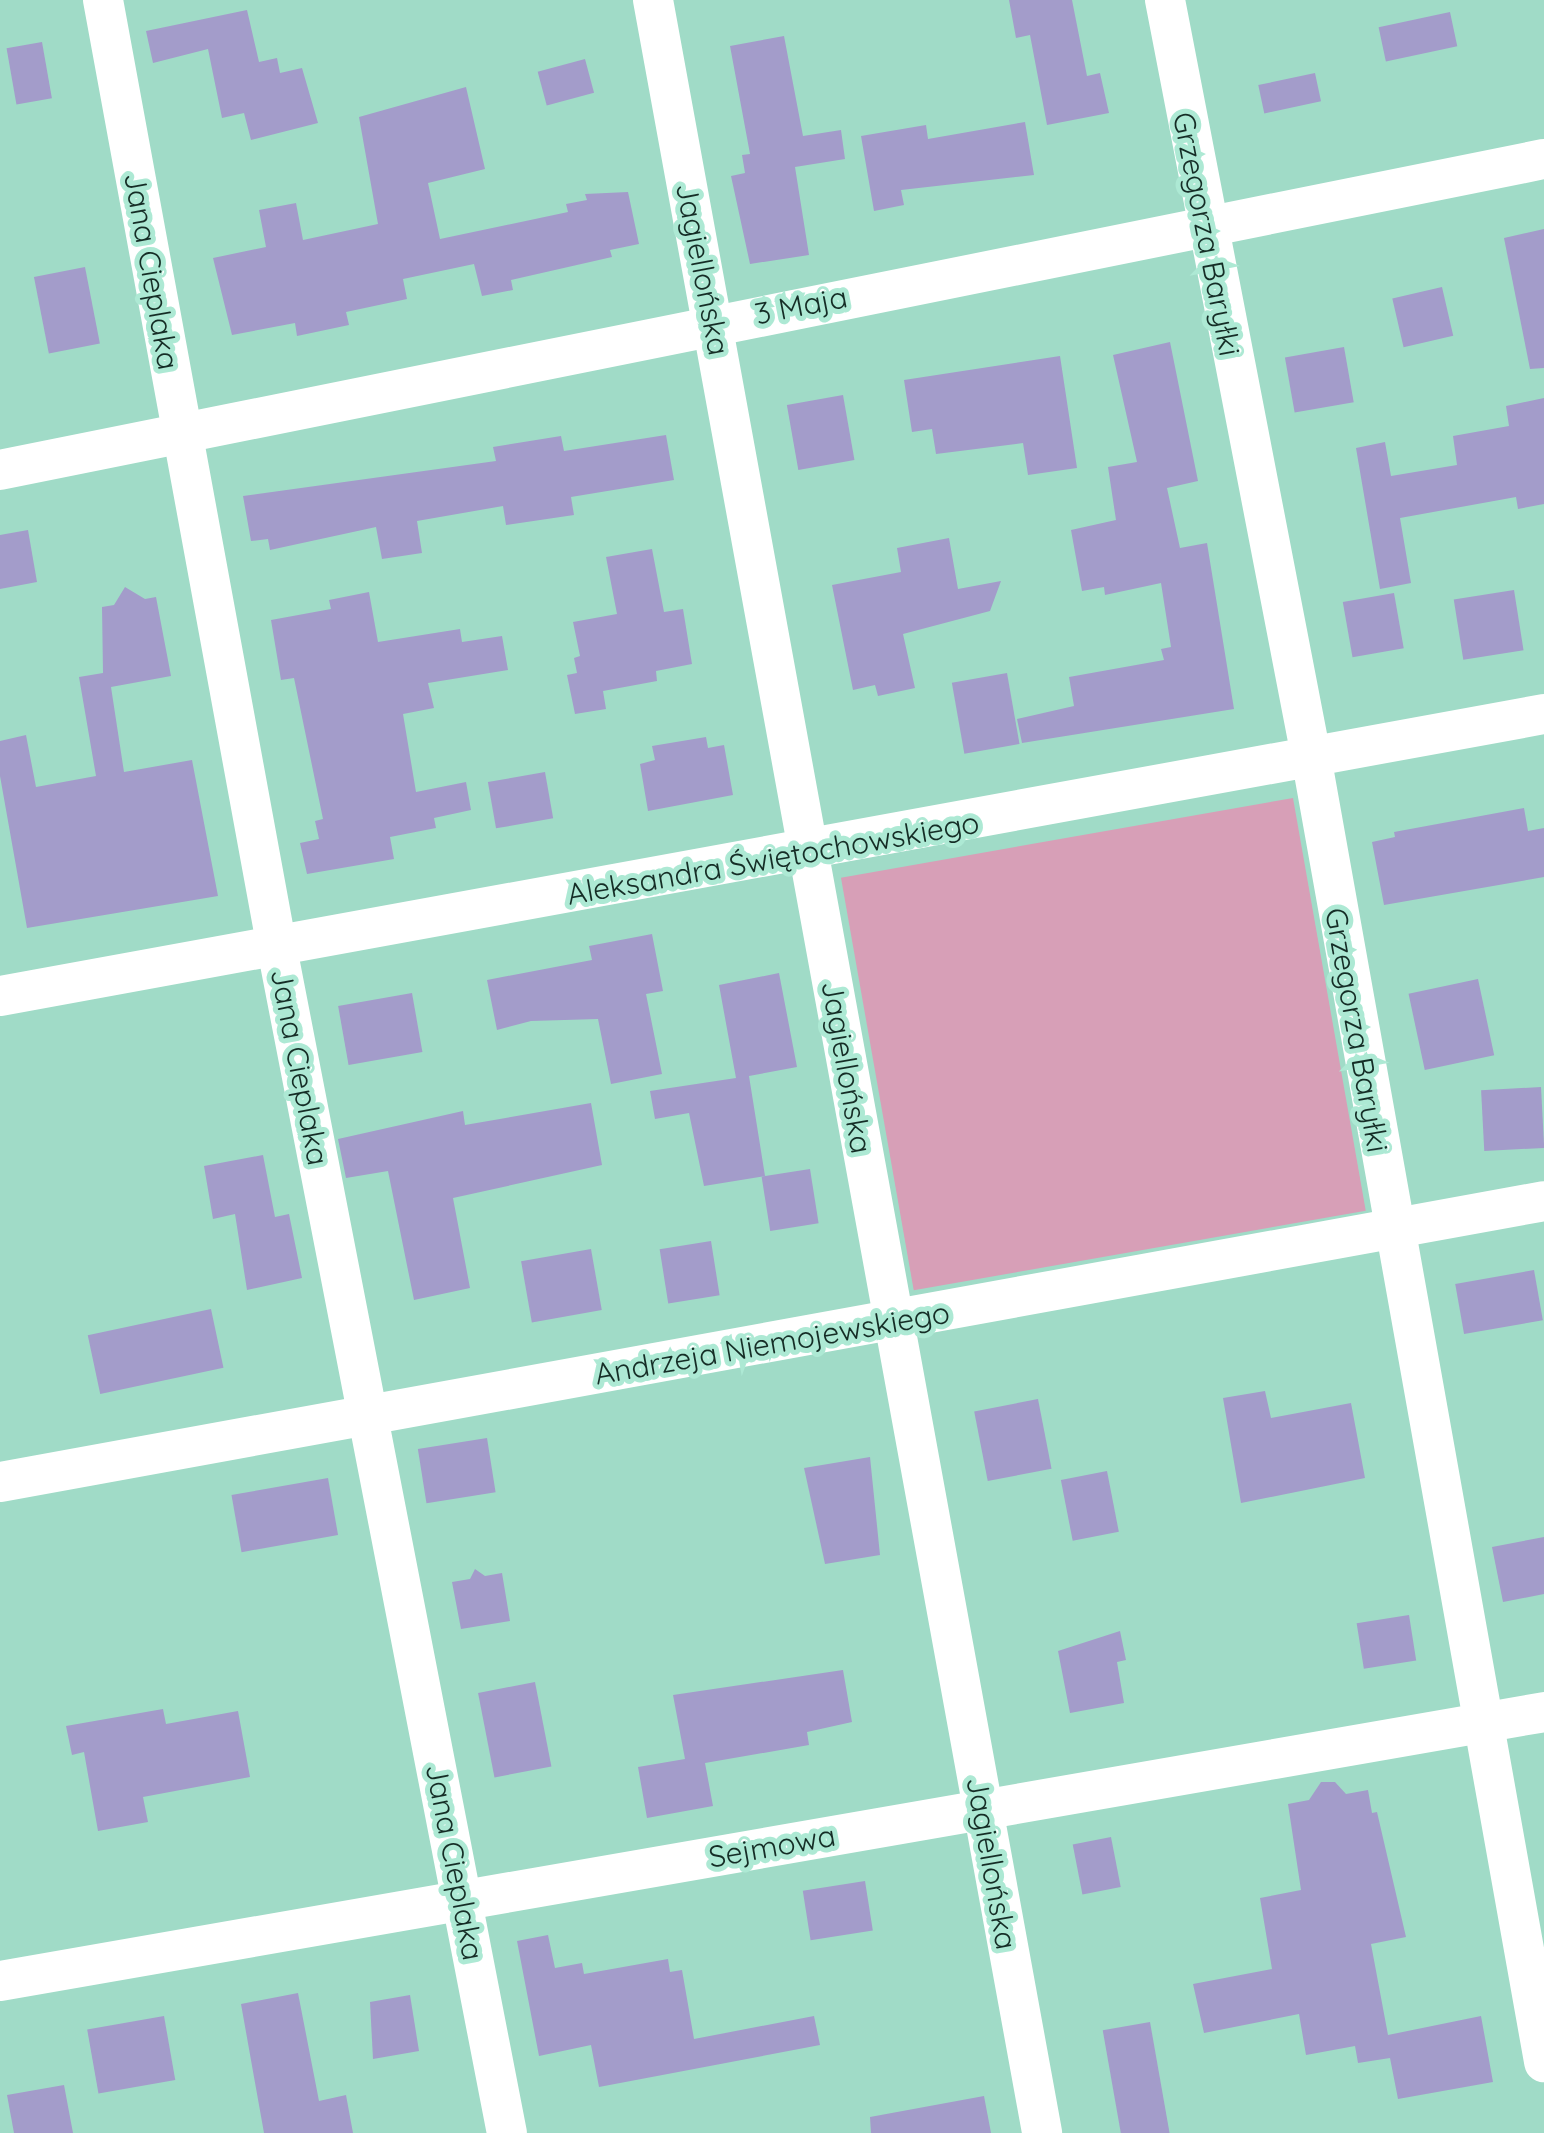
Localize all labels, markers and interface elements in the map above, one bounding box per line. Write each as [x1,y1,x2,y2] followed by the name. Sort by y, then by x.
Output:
[1166,109,1248,359] street label: Grzegorza Baryłki
[117,170,187,372] street label: Jana Cieplaka
[669,180,737,358] street label: Jagiellońska
[752,278,850,332] street label: 3 Maja
[564,804,982,912] street label: Aleksandra Świętochowskiego
[1318,905,1396,1155] street label: Grzegorza Baryłki
[263,966,337,1168] street label: Jana Cieplaka
[814,978,880,1156] street label: Jagiellońska
[592,1294,952,1392] street label: Andrzeja Niemojewskiego
[418,1761,492,1963] street label: Jana Cieplaka
[959,1774,1025,1952] street label: Jagiellońska
[706,1817,838,1875] street label: Sejmowa

